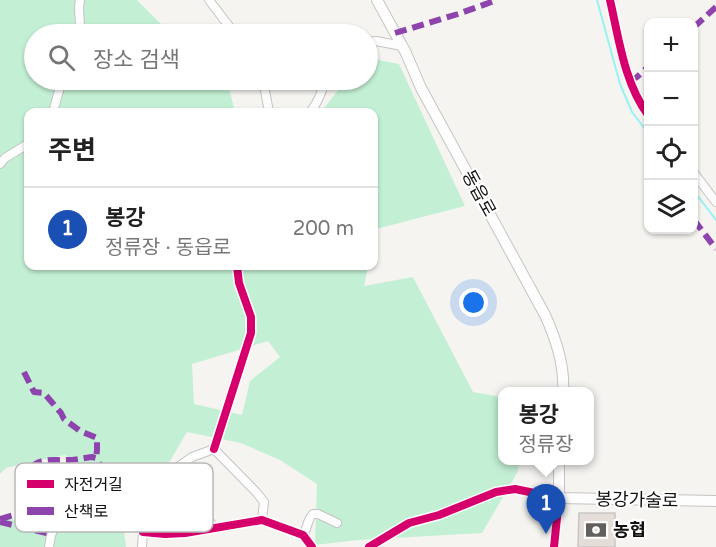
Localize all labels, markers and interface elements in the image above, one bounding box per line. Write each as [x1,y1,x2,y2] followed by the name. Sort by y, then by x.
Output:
[644,18,698,234] map controls
[644,18,698,72] button: +
[24,24,378,90] search box
[45,41,78,74] icon: search
[93,47,180,73] text: 장소 검색
[644,72,698,126] button: −
[644,126,698,180] button: locate
[48,135,96,166] text: 주변
[457,166,501,220] street label: 동읍로
[644,180,698,234] button: layers
[105,205,145,231] text: 봉강
[61,217,74,241] text: 1
[293,217,354,241] text: 200 m
[105,236,231,260] text: 정류장 · 동읍로
[459,288,488,317] your location
[498,387,594,465] popup
[518,402,559,428] text: 봉강
[518,433,574,457] text: 정류장
[15,463,213,532] legend
[64,475,123,495] text: 자전거길
[526,484,566,534] pin: 1
[595,488,679,512] street label: 봉강가술로
[64,502,108,522] text: 산책로
[584,518,608,542] bank icon: 농협
[613,519,646,541] place label: 농협

